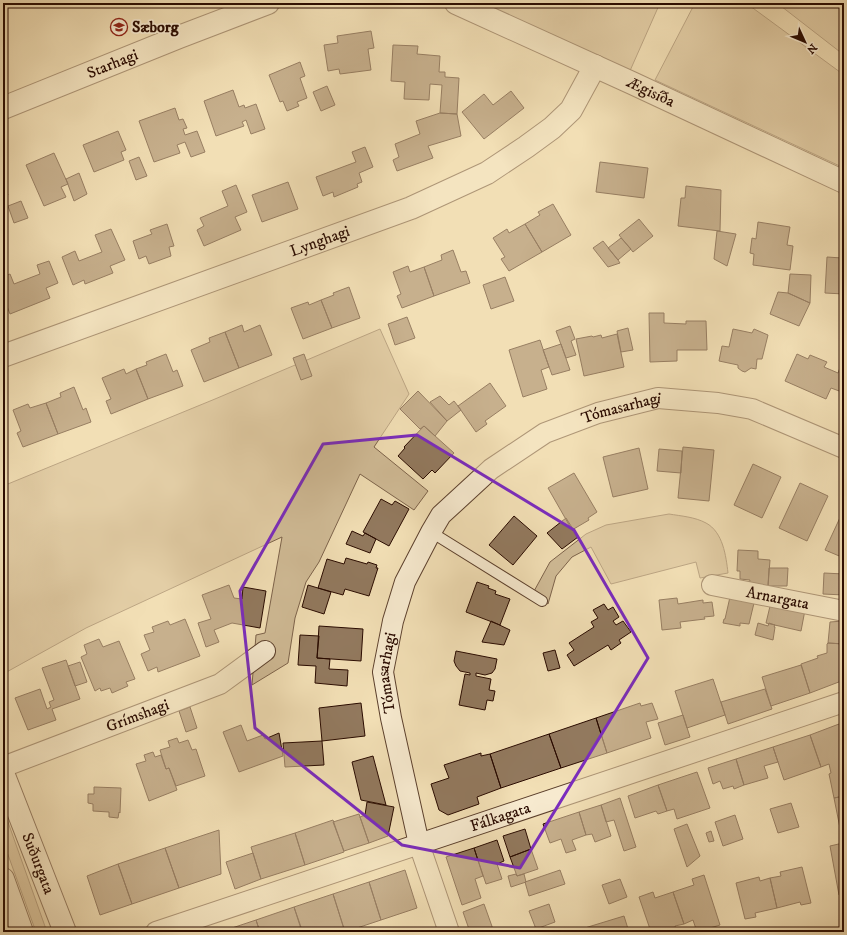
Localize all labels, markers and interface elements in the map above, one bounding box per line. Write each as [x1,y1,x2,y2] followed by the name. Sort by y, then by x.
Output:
[109,17,129,37] school or university icon: Sæborg
[132,17,180,37] place label: Sæborg
[785,22,825,62] north arrow
[803,40,820,56] text: N
[84,45,141,83] street label: Starhagi
[622,71,678,112] street label: Ægisíða
[287,221,352,261] street label: Lynghagi
[578,388,662,428] street label: Tómasarhagi
[745,582,811,614] street label: Arnargata
[373,630,401,715] street label: Tómasarhagi
[103,694,172,737] street label: Grímshagi
[468,797,533,836] street label: Fálkagata
[17,830,59,897] street label: Suðurgata

